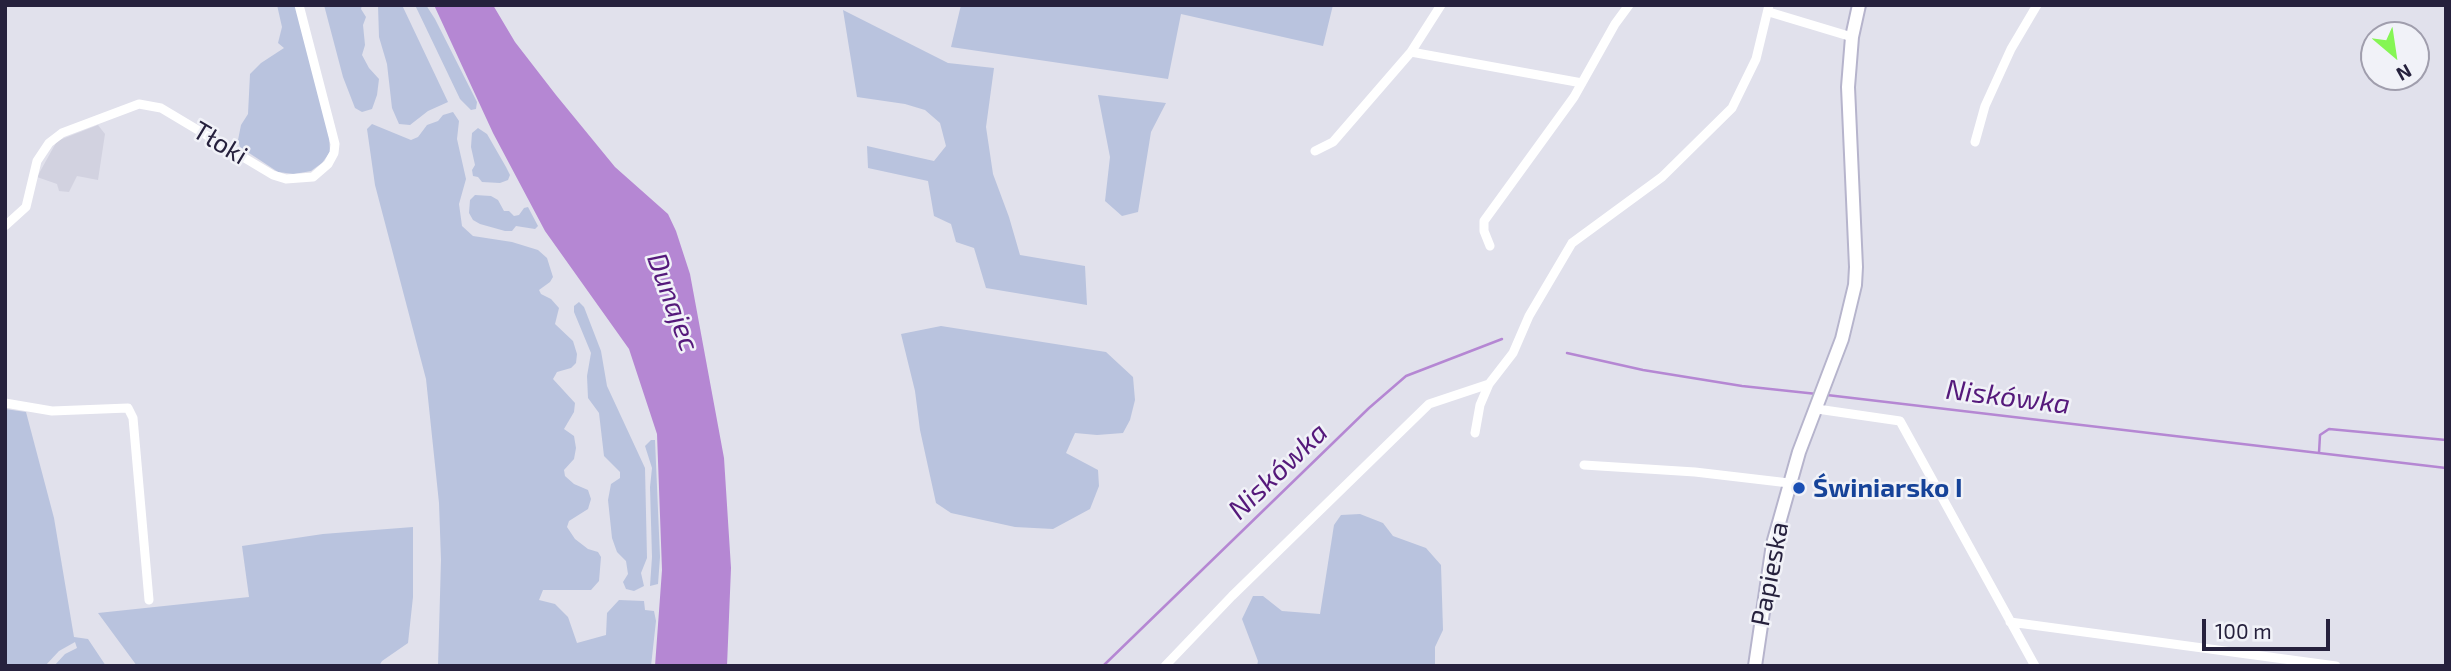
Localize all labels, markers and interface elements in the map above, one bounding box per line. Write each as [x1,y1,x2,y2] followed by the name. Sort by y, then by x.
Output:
[2360,21,2430,91] north arrow
[2393,60,2416,86] text: N
[187,115,253,171] street label: Tłoki
[640,248,706,356] water label: Dunajec
[1944,373,2072,421] water label: Niskówka
[1221,415,1335,527] water label: Niskówka
[1813,472,1963,504] place label: Świniarsko I
[1791,480,1807,496] marker: Świniarsko I
[1745,519,1795,629] street label: Papieska
[2206,604,2334,648] scale bar
[2215,618,2272,643] text: 100 m

